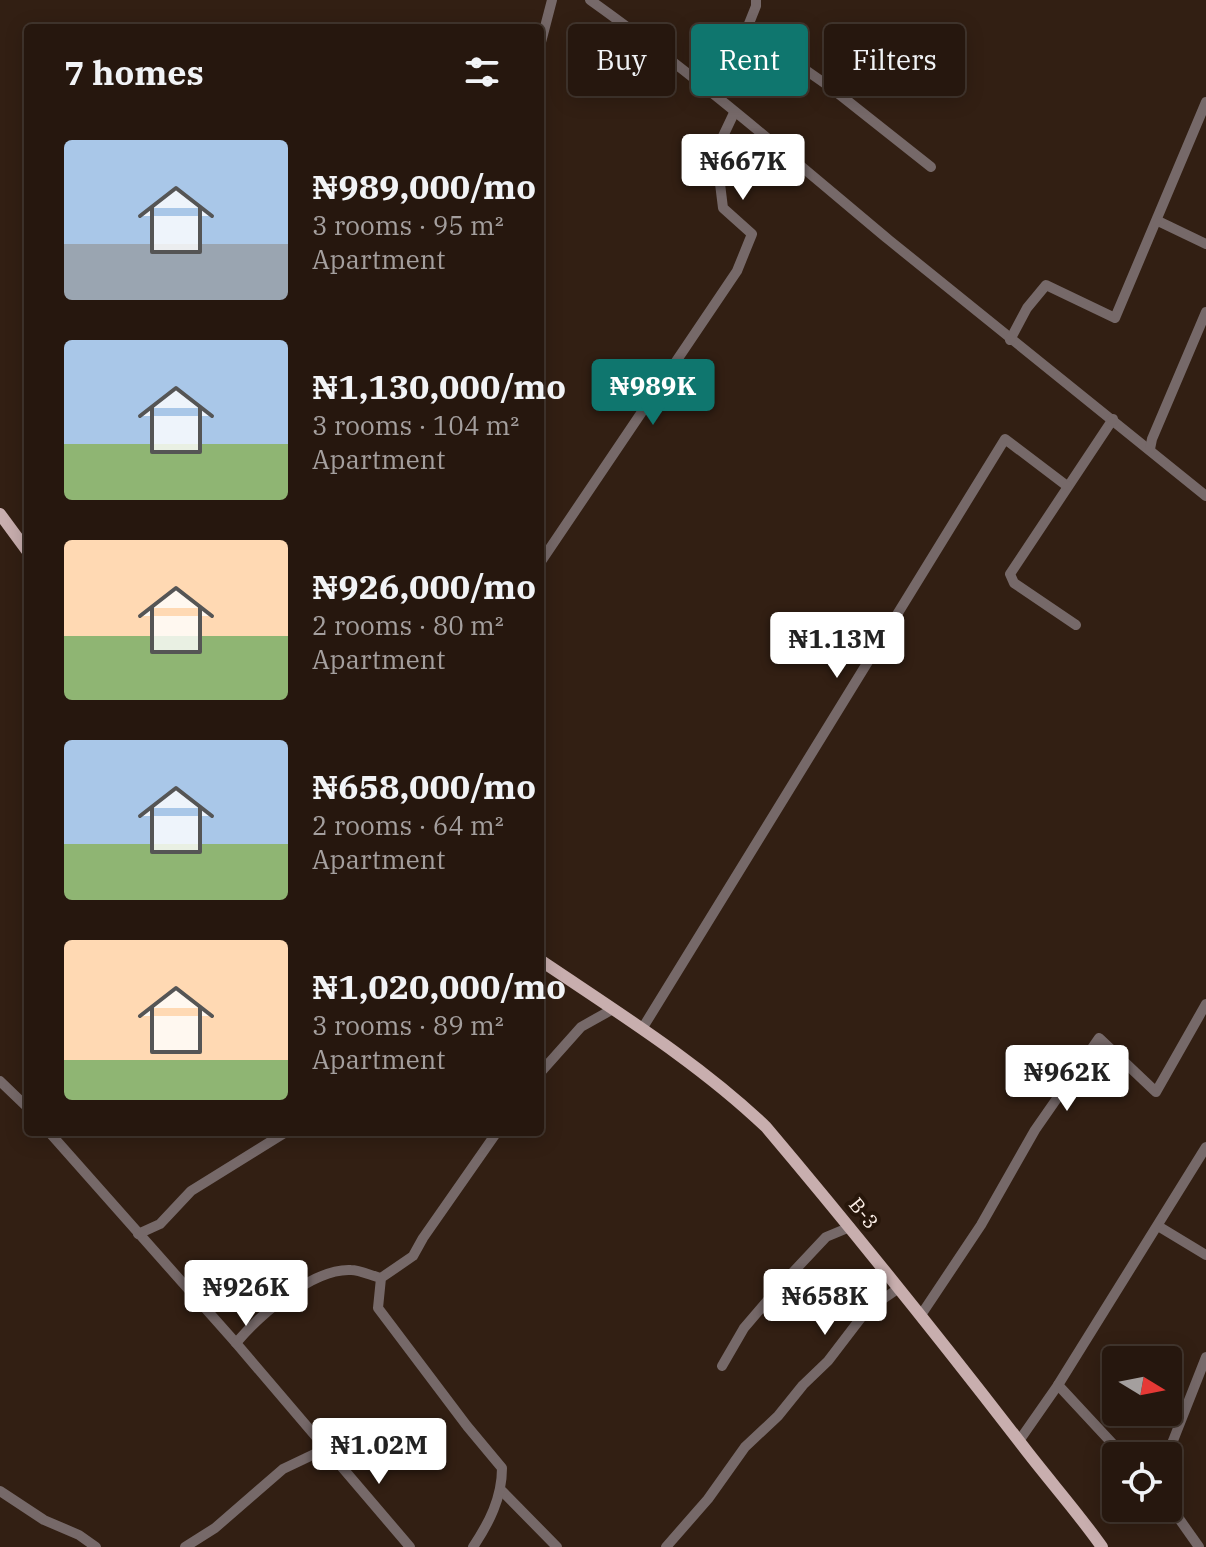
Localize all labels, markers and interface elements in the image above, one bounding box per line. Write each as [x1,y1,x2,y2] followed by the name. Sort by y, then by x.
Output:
[568,24,675,96] chip: Buy
[691,24,808,96] chip: Rent
[824,24,965,96] chip: Filters
[64,50,204,94] text: 7 homes
[460,50,504,94] icon: filters
[687,134,799,202] pin: ₦667K
[700,143,786,177] text: ₦667K
[312,164,536,208] text: ₦989,000/mo
[128,172,224,268] icon: home
[312,208,504,242] text: 3 rooms · 95 m²
[312,242,445,276] text: Apartment
[597,359,709,427] pin: ₦989K
[312,364,566,408] text: ₦1,130,000/mo
[610,368,696,402] text: ₦989K
[128,372,224,468] icon: home
[312,408,519,442] text: 3 rooms · 104 m²
[312,442,445,476] text: Apartment
[312,564,536,608] text: ₦926,000/mo
[128,572,224,668] icon: home
[312,608,504,642] text: 2 rooms · 80 m²
[772,612,902,680] pin: ₦1.13M
[788,621,886,655] text: ₦1.13M
[312,642,445,676] text: Apartment
[312,764,536,808] text: ₦658,000/mo
[128,772,224,868] icon: home
[312,808,504,842] text: 2 rooms · 64 m²
[312,842,445,876] text: Apartment
[312,964,566,1008] text: ₦1,020,000/mo
[128,972,224,1068] icon: home
[312,1008,504,1042] text: 3 rooms · 89 m²
[312,1042,445,1076] text: Apartment
[1011,1045,1123,1113] pin: ₦962K
[1024,1054,1110,1088] text: ₦962K
[843,1192,885,1234] street label: B-3
[190,1260,302,1328] pin: ₦926K
[203,1269,289,1303] text: ₦926K
[769,1269,881,1337] pin: ₦658K
[782,1278,868,1312] text: ₦658K
[1102,1346,1182,1426] north arrow
[1102,1346,1182,1522] map controls
[314,1418,444,1486] pin: ₦1.02M
[330,1427,428,1461] text: ₦1.02M
[1102,1442,1182,1522] button: locate

